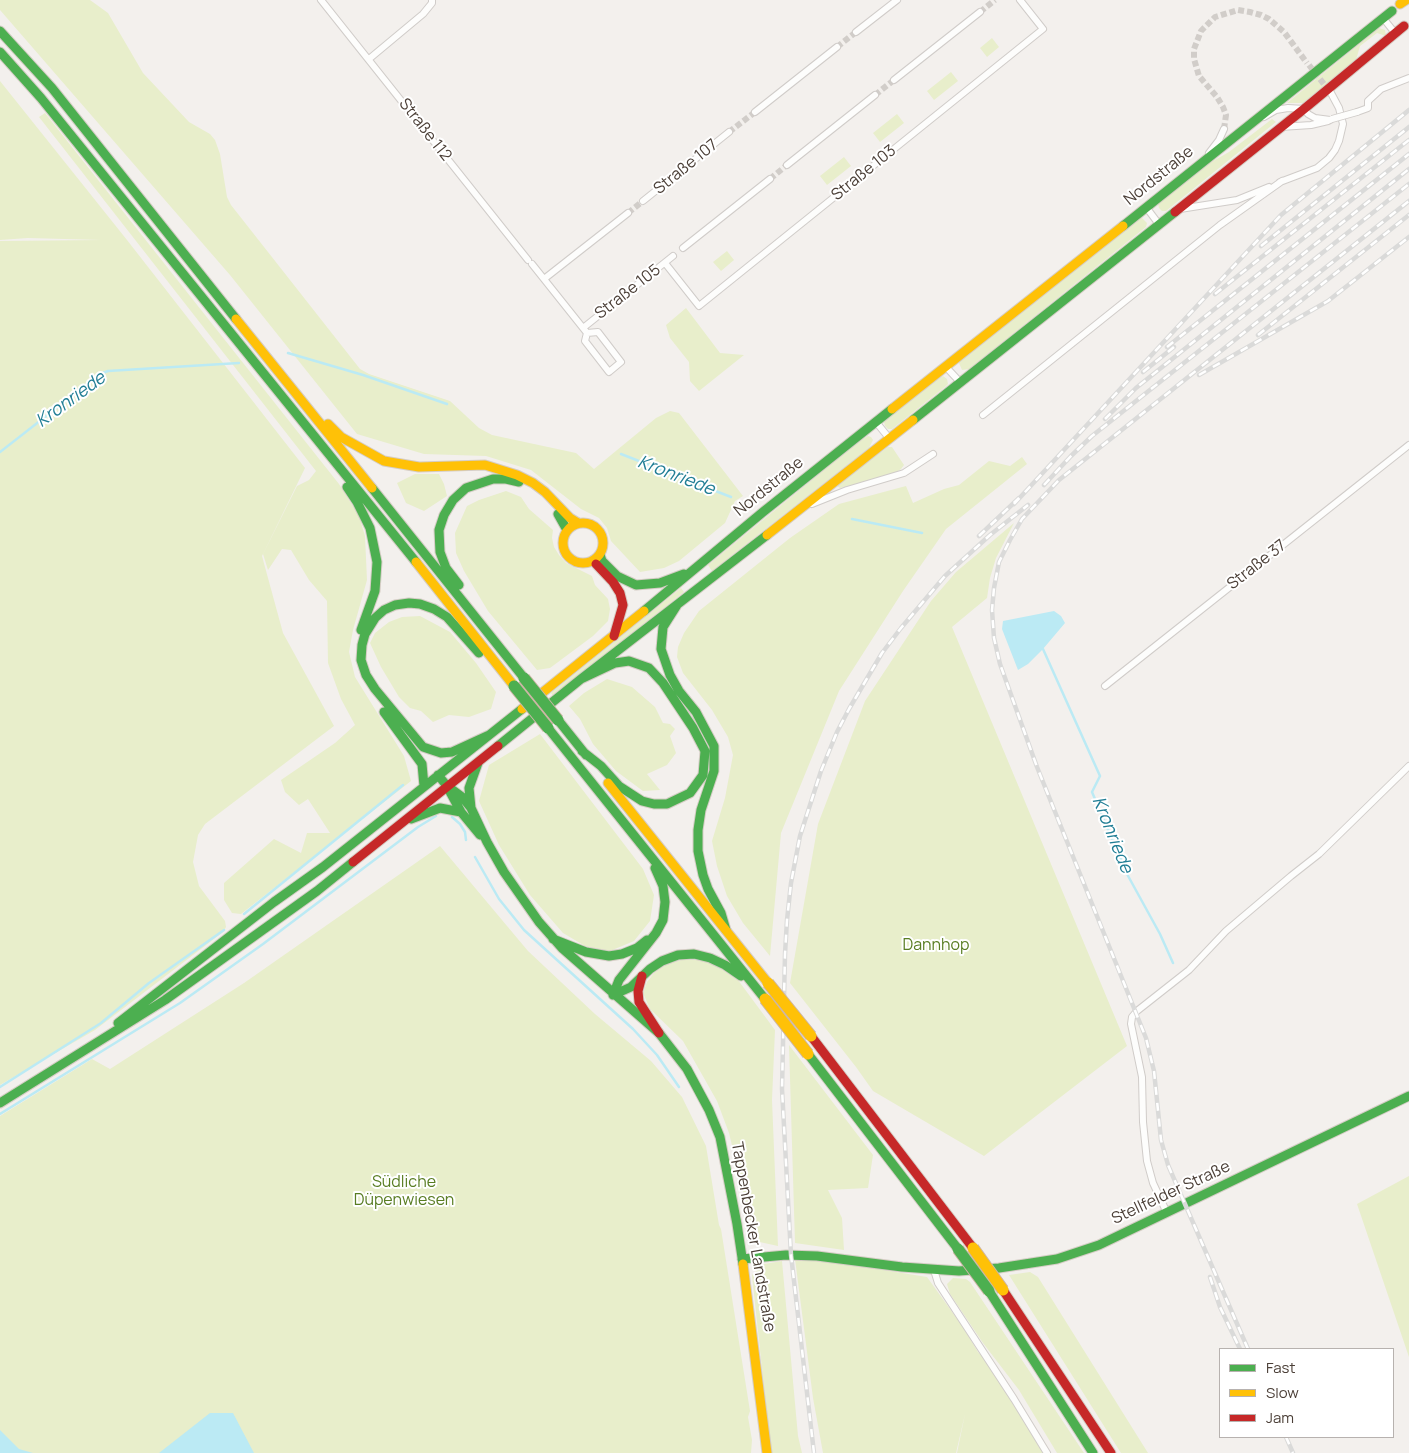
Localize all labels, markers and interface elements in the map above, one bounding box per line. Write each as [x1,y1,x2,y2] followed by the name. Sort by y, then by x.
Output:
[395,95,455,165] street label: Straße 112
[650,135,722,199] street label: Straße 107
[828,141,900,205] street label: Straße 103
[1120,142,1198,210] street label: Nordstraße
[591,260,665,324] street label: Straße 105
[32,368,110,432] water label: Kronriede
[634,451,718,501] water label: Kronriede
[730,453,808,521] street label: Nordstraße
[1224,536,1290,594] street label: Straße 37
[1087,794,1137,876] water label: Kronriede
[902,936,970,956] park label: Dannhop
[727,1140,779,1334] street label: Tappenbecker Landstraße
[1109,1157,1233,1229] street label: Stellfelder Straße
[354,1173,454,1211] park label: Südliche Düpenwiesen
[1219,1348,1394,1438] legend
[1266,1357,1295,1378] text: Fast
[1266,1382,1299,1403] text: Slow
[1266,1407,1294,1428] text: Jam

